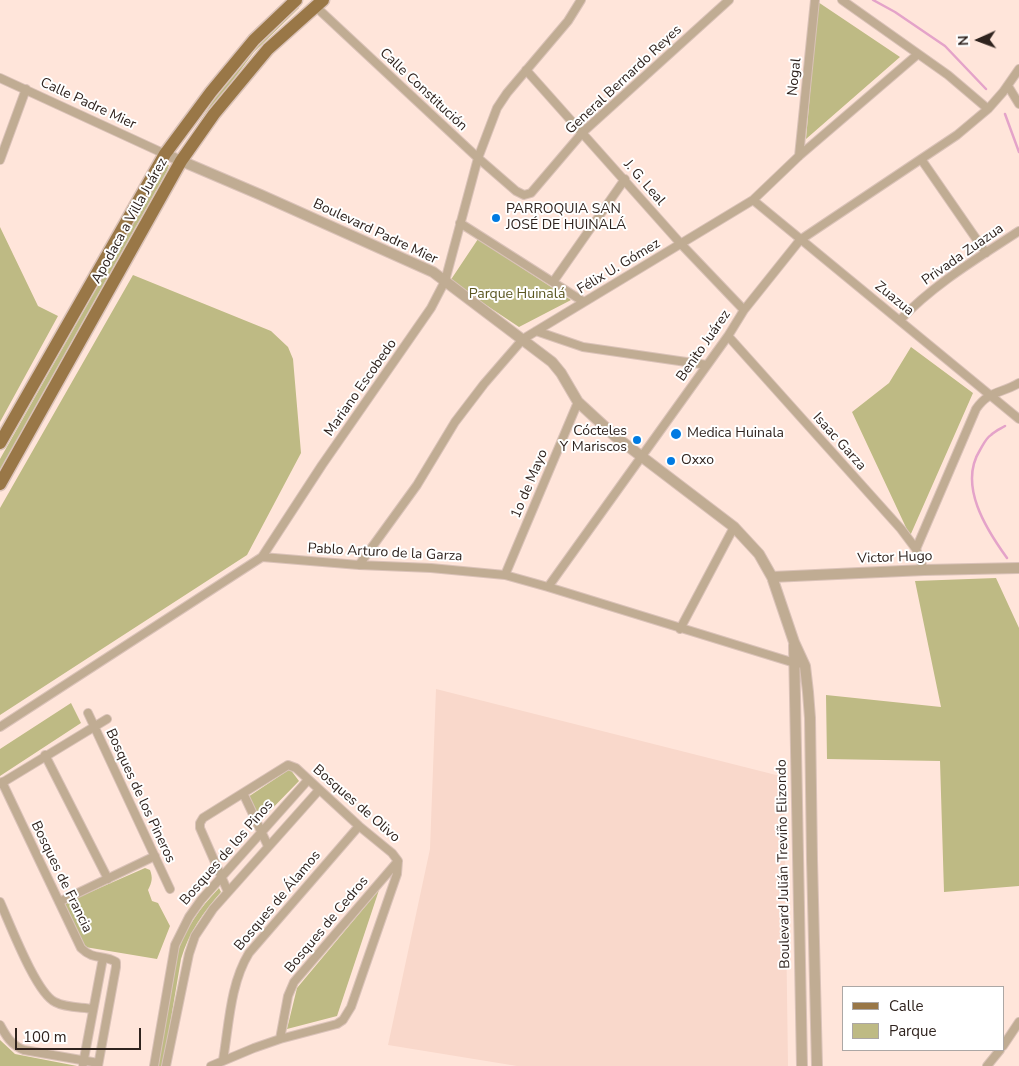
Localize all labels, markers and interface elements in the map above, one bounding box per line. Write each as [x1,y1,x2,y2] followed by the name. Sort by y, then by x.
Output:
[954,15,1004,65] north arrow
[562,22,686,138] street label: General Bernardo Reyes
[954,35,973,46] text: N
[376,45,470,135] street label: Calle Constitución
[785,57,805,97] street label: Nogal
[37,74,139,134] street label: Calle Padre Mier
[88,155,172,287] street label: Apodaca a Villa Juárez
[620,157,668,209] street label: J. G. Leal
[310,196,440,268] street label: Boulevard Padre Mier
[506,202,626,234] place label: PARROQUIA SAN JOSÉ DE HUINALÁ
[490,212,502,224] marker: PARROQUIA SAN JOSÉ DE HUINALÁ
[919,221,1007,289] street label: Privada Zuazua
[575,236,663,298] street label: Félix U. Gómez
[871,278,917,320] street label: Zuazua
[469,287,565,303] park label: Parque Huinalá
[673,307,735,385] street label: Benito Juárez
[321,336,401,440] street label: Mariano Escobedo
[809,410,869,474] street label: Isaac Garza
[560,424,627,457] place label: Cócteles Y Mariscos
[687,426,784,442] place label: Medica Huinala
[669,427,683,441] marker: Medica Huinala
[631,434,643,446] marker: Cócteles Y Mariscos
[508,447,552,521] street label: 1o de Mayo
[681,453,714,469] place label: Oxxo
[665,455,677,467] marker: Oxxo
[307,541,463,565] street label: Pablo Arturo de la Garza
[857,548,933,568] street label: Victor Hugo
[102,726,178,866] street label: Bosques de los Pineros
[774,759,794,969] street label: Boulevard Julián Treviño Elizondo
[309,762,403,846] street label: Bosques de Olivo
[177,797,277,909] street label: Bosques de los Pinos
[27,818,95,936] street label: Bosques de Francia
[231,848,325,954] street label: Bosques de Álamos
[282,873,372,977] street label: Bosques de Cedros
[842,986,1004,1051] legend
[889,996,924,1016] text: Calle
[18,1018,144,1050] scale bar
[889,1021,937,1041] text: Parque
[23,1027,67,1047] text: 100 m

